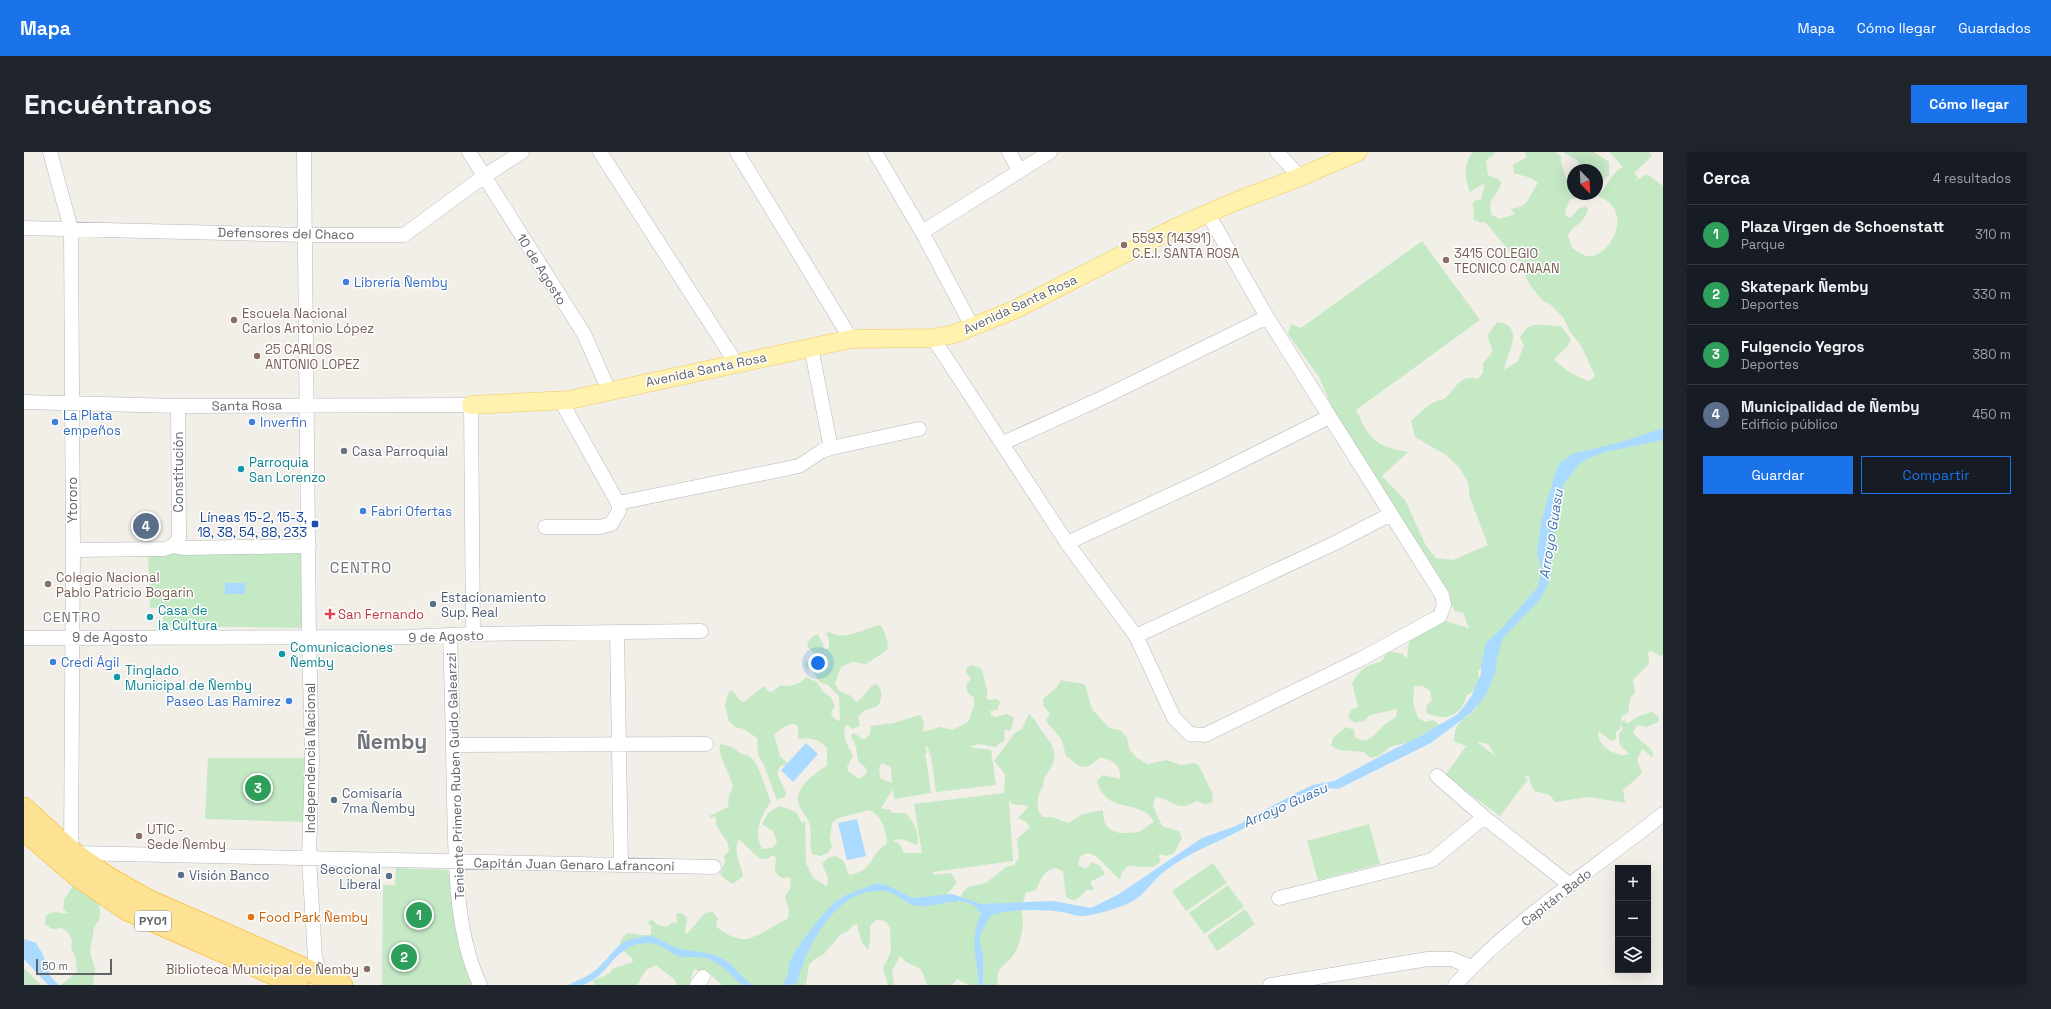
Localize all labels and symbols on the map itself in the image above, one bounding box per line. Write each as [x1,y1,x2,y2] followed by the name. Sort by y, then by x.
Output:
[1567,164,1603,200] north arrow
[218,224,354,243] street label: Defensores del Chaco
[513,230,570,308] street label: 10 de Agosto
[1132,230,1239,262] place label: 5593 (14391) C.E.I. SANTA ROSA
[1119,240,1129,250] marker: 5593 (14391) C.E.I. SANTA ROSA
[1454,245,1560,277] place label: 3415 COLEGIO TECNICO CANAAN
[1441,255,1451,265] marker: 3415 COLEGIO TECNICO CANAAN
[961,270,1080,338] street label: Avenida Santa Rosa
[354,274,448,291] place label: Librería Ñemby
[341,277,351,287] marker: Librería Ñemby
[242,305,374,337] place label: Escuela Nacional Carlos Antonio López
[229,315,239,325] marker: Escuela Nacional Carlos Antonio López
[265,341,360,373] place label: 25 CARLOS ANTONIO LOPEZ
[644,348,769,391] street label: Avenida Santa Rosa
[252,351,262,361] marker: 25 CARLOS ANTONIO LOPEZ
[212,396,283,415] street label: Santa Rosa
[63,407,121,439] place label: La Plata empeños
[260,414,307,431] place label: Inverfin
[50,417,60,427] marker: La Plata empeños
[247,417,257,427] marker: Inverfin
[170,431,187,513] street label: Constitución
[352,443,448,460] place label: Casa Parroquial
[339,446,349,456] marker: Casa Parroquial
[249,454,326,486] place label: Parroquia San Lorenzo
[236,464,246,474] marker: Parroquia San Lorenzo
[64,477,81,523] street label: Ytororo
[1535,487,1567,580] water label: Arroyo Guasu
[371,503,452,520] place label: Fabri Ofertas
[358,506,368,516] marker: Fabri Ofertas
[197,509,307,541] place label: Líneas 15-2, 15-3, 18, 38, 54, 88, 233
[133,511,159,541] pin: 4
[310,519,320,529] marker: Líneas 15-2, 15-3, 18, 38, 54, 88, 233
[330,558,392,577] district label: CENTRO
[56,569,194,601] place label: Colegio Nacional Pablo Patricio Bogarin
[43,579,53,589] marker: Colegio Nacional Pablo Patricio Bogarin
[441,589,546,621] place label: Estacionamiento Sup. Real
[428,599,438,609] marker: Estacionamiento Sup. Real
[158,602,218,634] place label: Casa de la Cultura
[338,606,424,623] place label: San Fernando
[43,608,101,626] district label: CENTRO
[325,609,335,619] marker: San Fernando
[145,612,155,622] marker: Casa de la Cultura
[408,627,484,646] street label: 9 de Agosto
[72,629,148,646] street label: 9 de Agosto
[290,639,393,671] place label: Comunicaciones Ñemby
[277,649,287,659] marker: Comunicaciones Ñemby
[443,652,468,900] street label: Teniente Primero Ruben Guido Galearzzi
[808,653,828,673] your location
[61,654,119,671] place label: Credi Ágil
[48,657,58,667] marker: Credi Ágil
[125,662,252,694] place label: Tinglado Municipal de Ñemby
[112,672,122,682] marker: Tinglado Municipal de Ñemby
[302,683,319,833] street label: Independencia Nacional
[166,693,281,710] place label: Paseo Las Ramirez
[284,696,294,706] marker: Paseo Las Ramirez
[357,728,427,755] district label: Ñemby
[245,773,271,803] pin: 3
[1240,778,1331,832] water label: Arroyo Guasu
[342,785,415,817] place label: Comisaría 7ma Ñemby
[329,795,339,805] marker: Comisaría 7ma Ñemby
[147,821,226,853] place label: UTIC - Sede Ñemby
[134,831,144,841] marker: UTIC - Sede Ñemby
[473,854,675,875] street label: Capitán Juan Genaro Lafranconi
[320,861,381,893] place label: Seccional Liberal
[1518,865,1595,930] street label: Capitán Bado
[189,867,269,884] place label: Visión Banco
[176,870,186,880] marker: Visión Banco
[384,871,394,881] marker: Seccional Liberal
[406,900,432,930] pin: 1
[259,909,368,926] place label: Food Park Ñemby
[135,911,171,931] road number: PY01
[246,912,256,922] marker: Food Park Ñemby
[391,942,417,972] pin: 2
[36,957,112,976] scale bar
[166,961,359,978] place label: Biblioteca Municipal de Ñemby
[362,964,372,974] marker: Biblioteca Municipal de Ñemby

